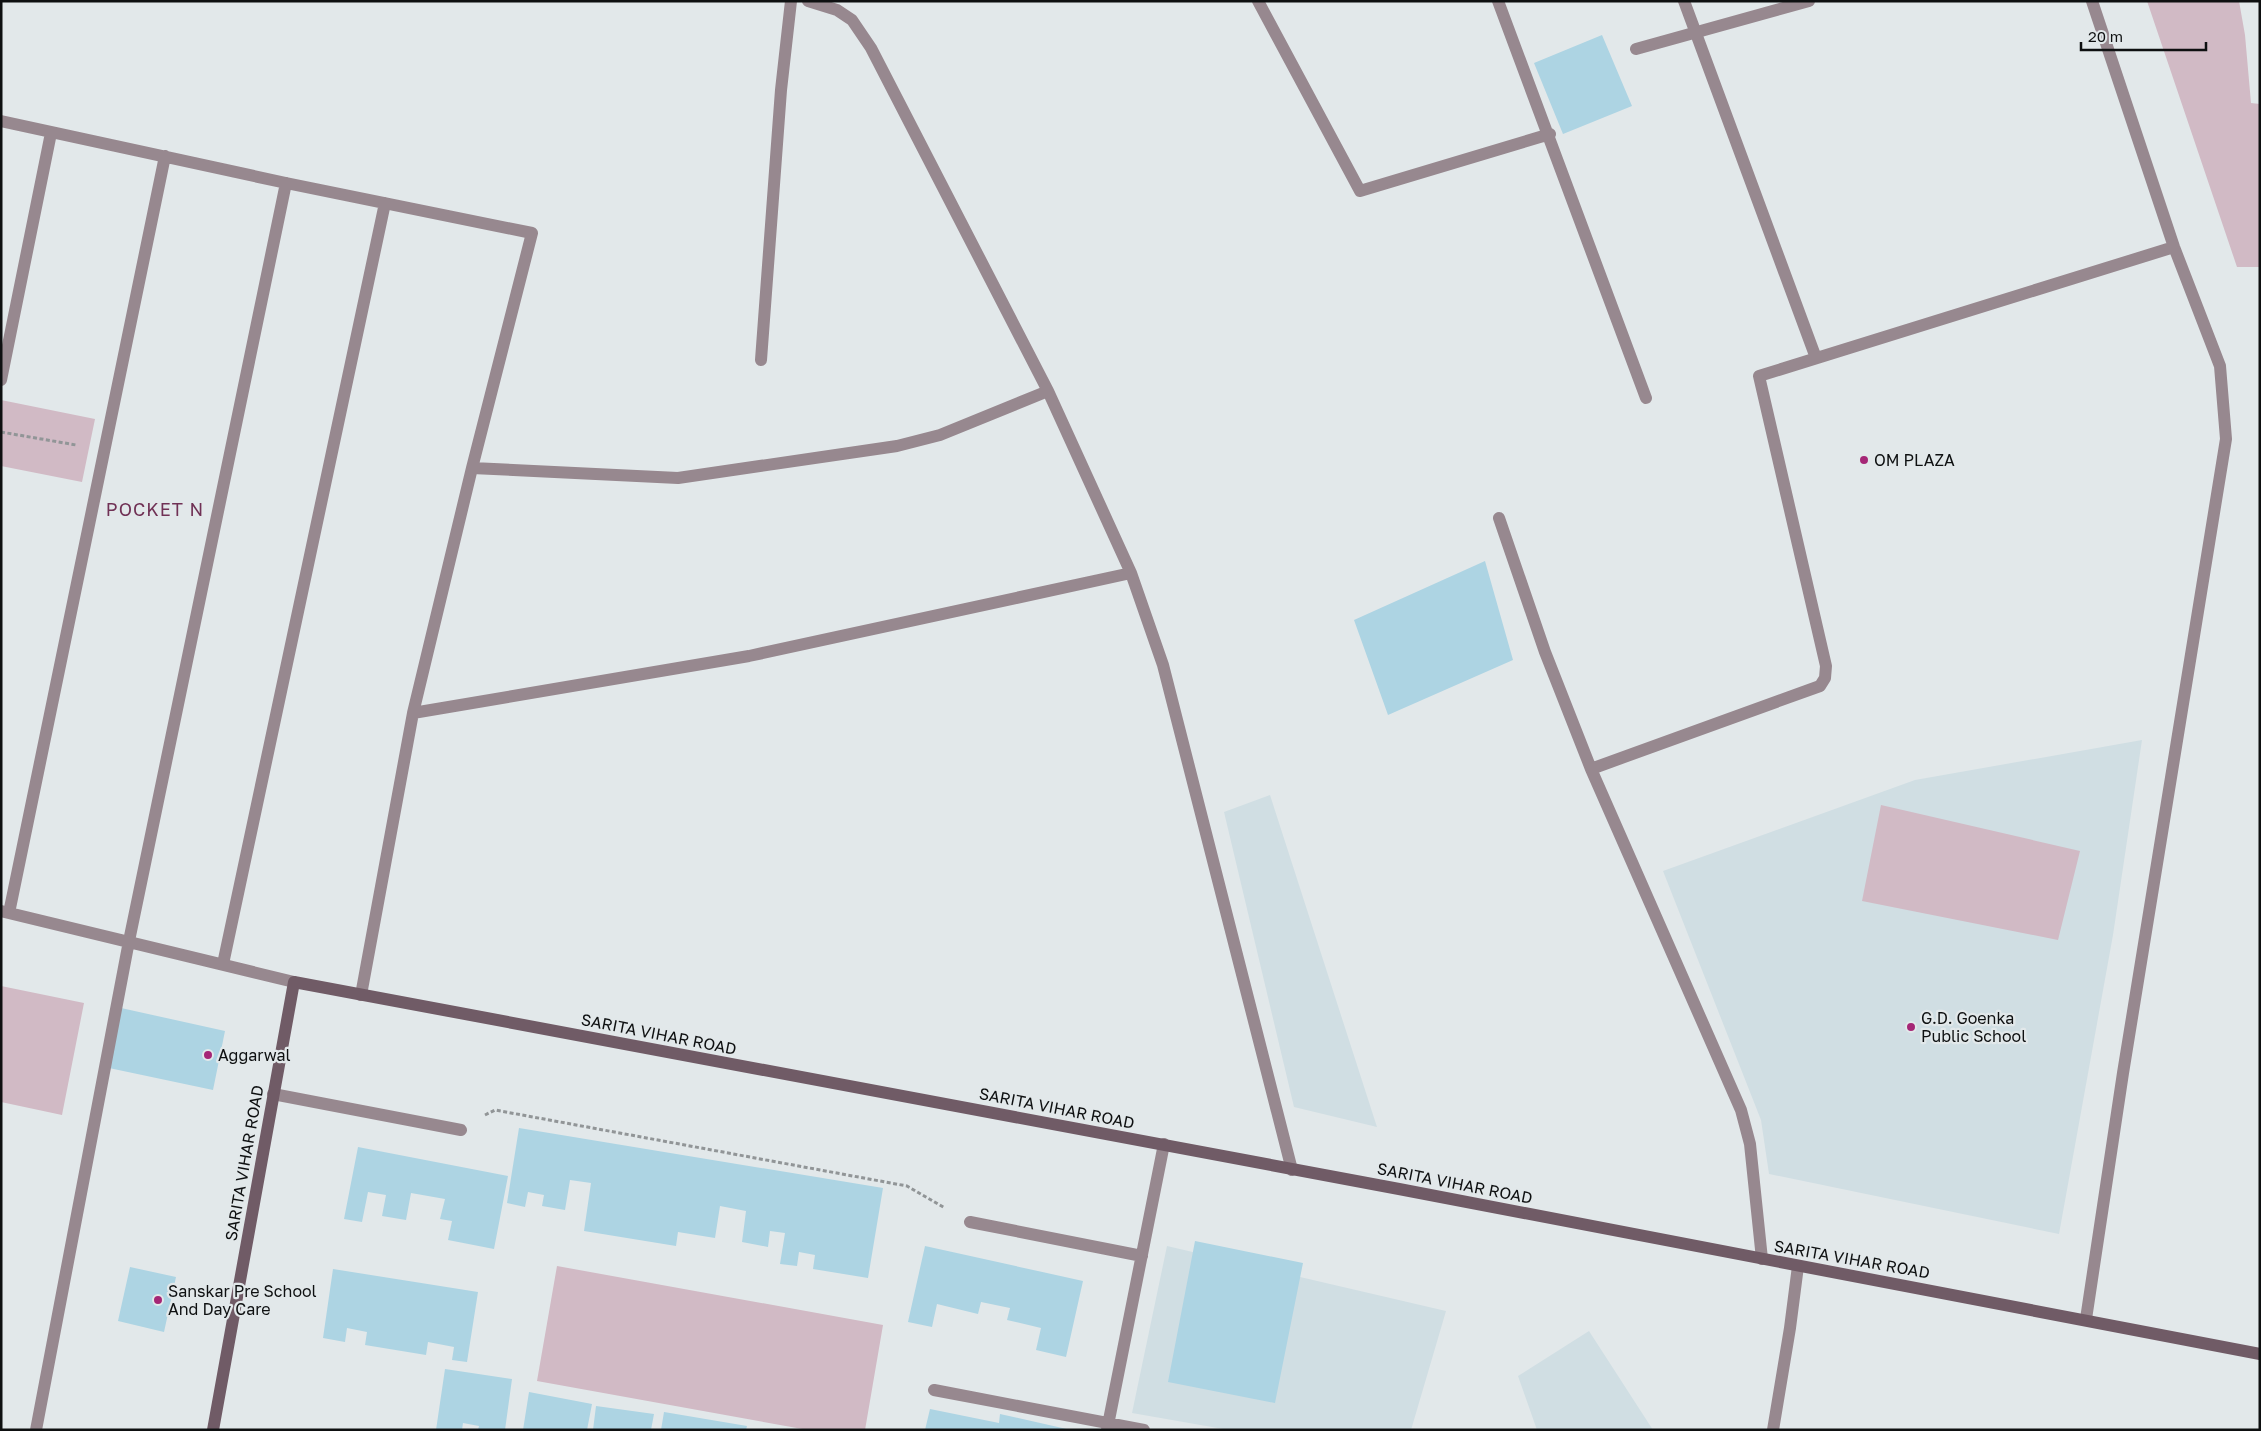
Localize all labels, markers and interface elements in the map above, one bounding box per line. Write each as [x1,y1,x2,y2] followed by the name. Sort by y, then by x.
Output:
[2081,20,2206,52] scale bar
[2088,27,2123,45] text: 20 m
[1874,450,1955,470] place label: OM PLAZA
[1858,454,1870,466] marker: OM PLAZA
[106,498,204,520] district label: POCKET N
[1921,1008,2026,1046] place label: G.D. Goenka Public School
[580,1009,738,1059] street label: SARITA VIHAR ROAD
[1905,1021,1917,1033] marker: G.D. Goenka Public School
[218,1045,291,1065] place label: Aggarwal
[202,1049,214,1061] marker: Aggarwal
[978,1083,1136,1133] street label: SARITA VIHAR ROAD
[220,1084,268,1242] street label: SARITA VIHAR ROAD
[1376,1158,1534,1208] street label: SARITA VIHAR ROAD
[1773,1235,1931,1283] street label: SARITA VIHAR ROAD
[168,1281,317,1319] place label: Sanskar Pre School And Day Care
[152,1294,164,1306] marker: Sanskar Pre School And Day Care

